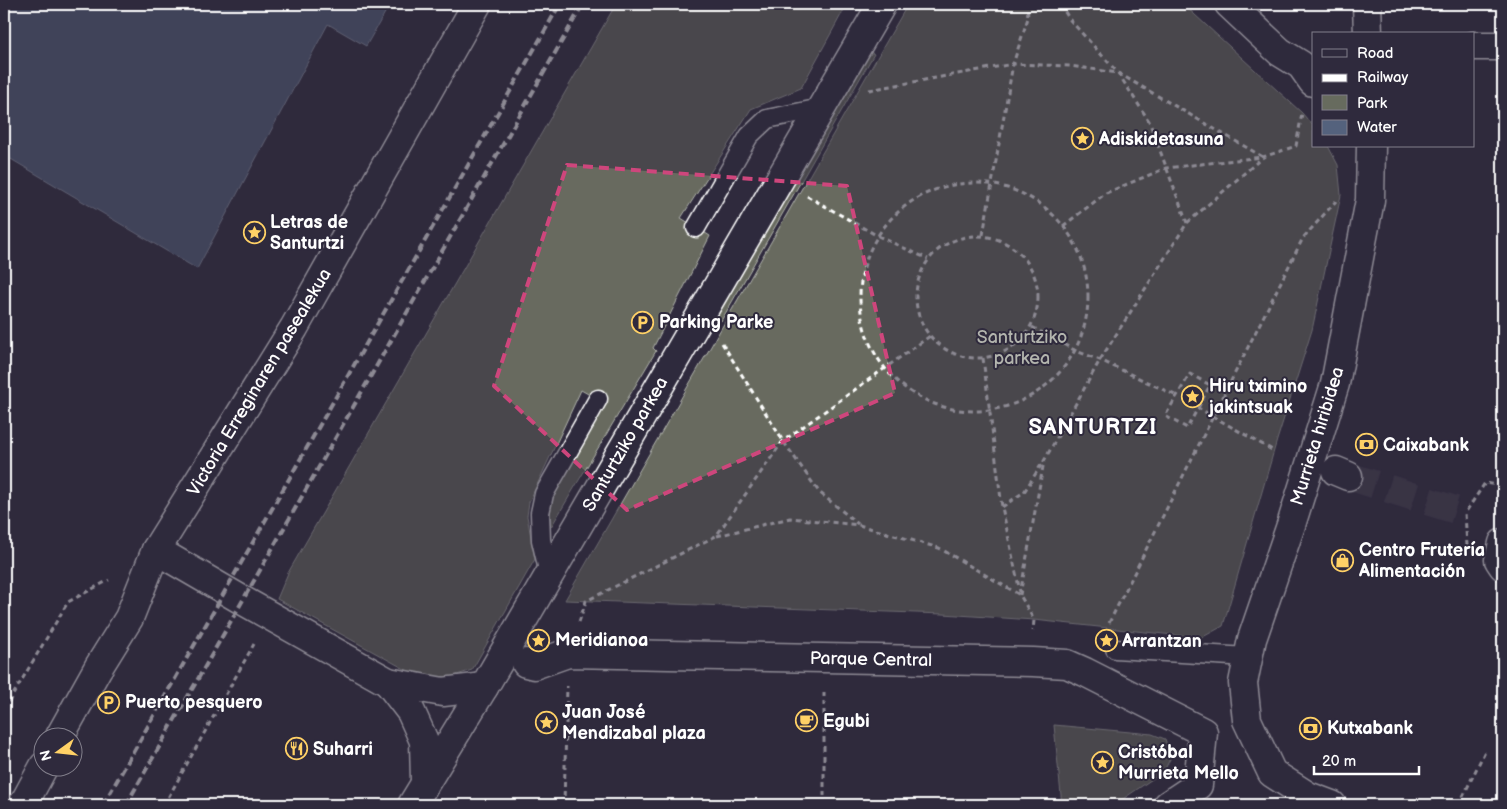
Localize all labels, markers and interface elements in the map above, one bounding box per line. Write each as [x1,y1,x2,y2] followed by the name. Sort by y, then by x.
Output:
[1312,32,1474,148] legend
[1357,44,1393,63] text: Road
[1357,68,1408,87] text: Railway
[1357,94,1388,113] text: Park
[1357,118,1397,137] text: Water
[1071,127,1095,151] place icon: Adiskidetasuna
[1098,129,1224,150] place label: Adiskidetasuna
[270,212,348,254] place label: Letras de Santurtzi
[242,220,266,244] place icon: Letras de Santurtzi
[183,265,336,500] street label: Victoria Erreginaren pasealekua
[631,310,655,334] parking icon: Parking Parke
[659,312,773,333] place label: Parking Parke
[977,327,1067,369] park label: Santurtziko parkea
[1286,364,1349,508] street label: Murrieta hiribidea
[578,373,672,515] street label: Santurtziko parkea
[1208,376,1307,418] place label: Hiru tximino jakintsuak
[1181,384,1205,408] place icon: Hiru tximino jakintsuak
[1028,414,1158,441] district label: SANTURTZI
[1355,433,1379,457] bank icon: Caixabank
[1383,435,1469,456] place label: Caixabank
[1358,540,1485,582] place label: Centro Frutería Alimentación
[1331,548,1355,572] shop icon: Centro Frutería Alimentación
[527,628,551,652] place icon: Meridianoa
[1094,629,1118,653] place icon: Arrantzan
[555,630,648,651] place label: Meridianoa
[1121,631,1202,652] place label: Arrantzan
[810,648,932,671] street label: Parque Central
[97,690,121,714] parking icon: Puerto pesquero
[125,692,262,713] place label: Puerto pesquero
[562,702,706,744] place label: Juan José Mendizabal plaza
[795,709,819,733] cafe icon: Egubi
[534,710,558,734] place icon: Juan José Mendizabal plaza
[823,711,870,732] place label: Egubi
[1299,716,1323,740] bank icon: Kutxabank
[1327,718,1413,739] place label: Kutxabank
[32,726,82,776] north arrow
[285,737,309,761] restaurant icon: Suharri
[313,739,373,760] place label: Suharri
[1118,742,1239,784] place label: Cristóbal Murrieta Mello
[1314,744,1420,776] scale bar
[36,748,55,763] text: N
[1090,750,1114,774] place icon: Cristóbal Murrieta Mello
[1322,752,1356,771] text: 20 m

